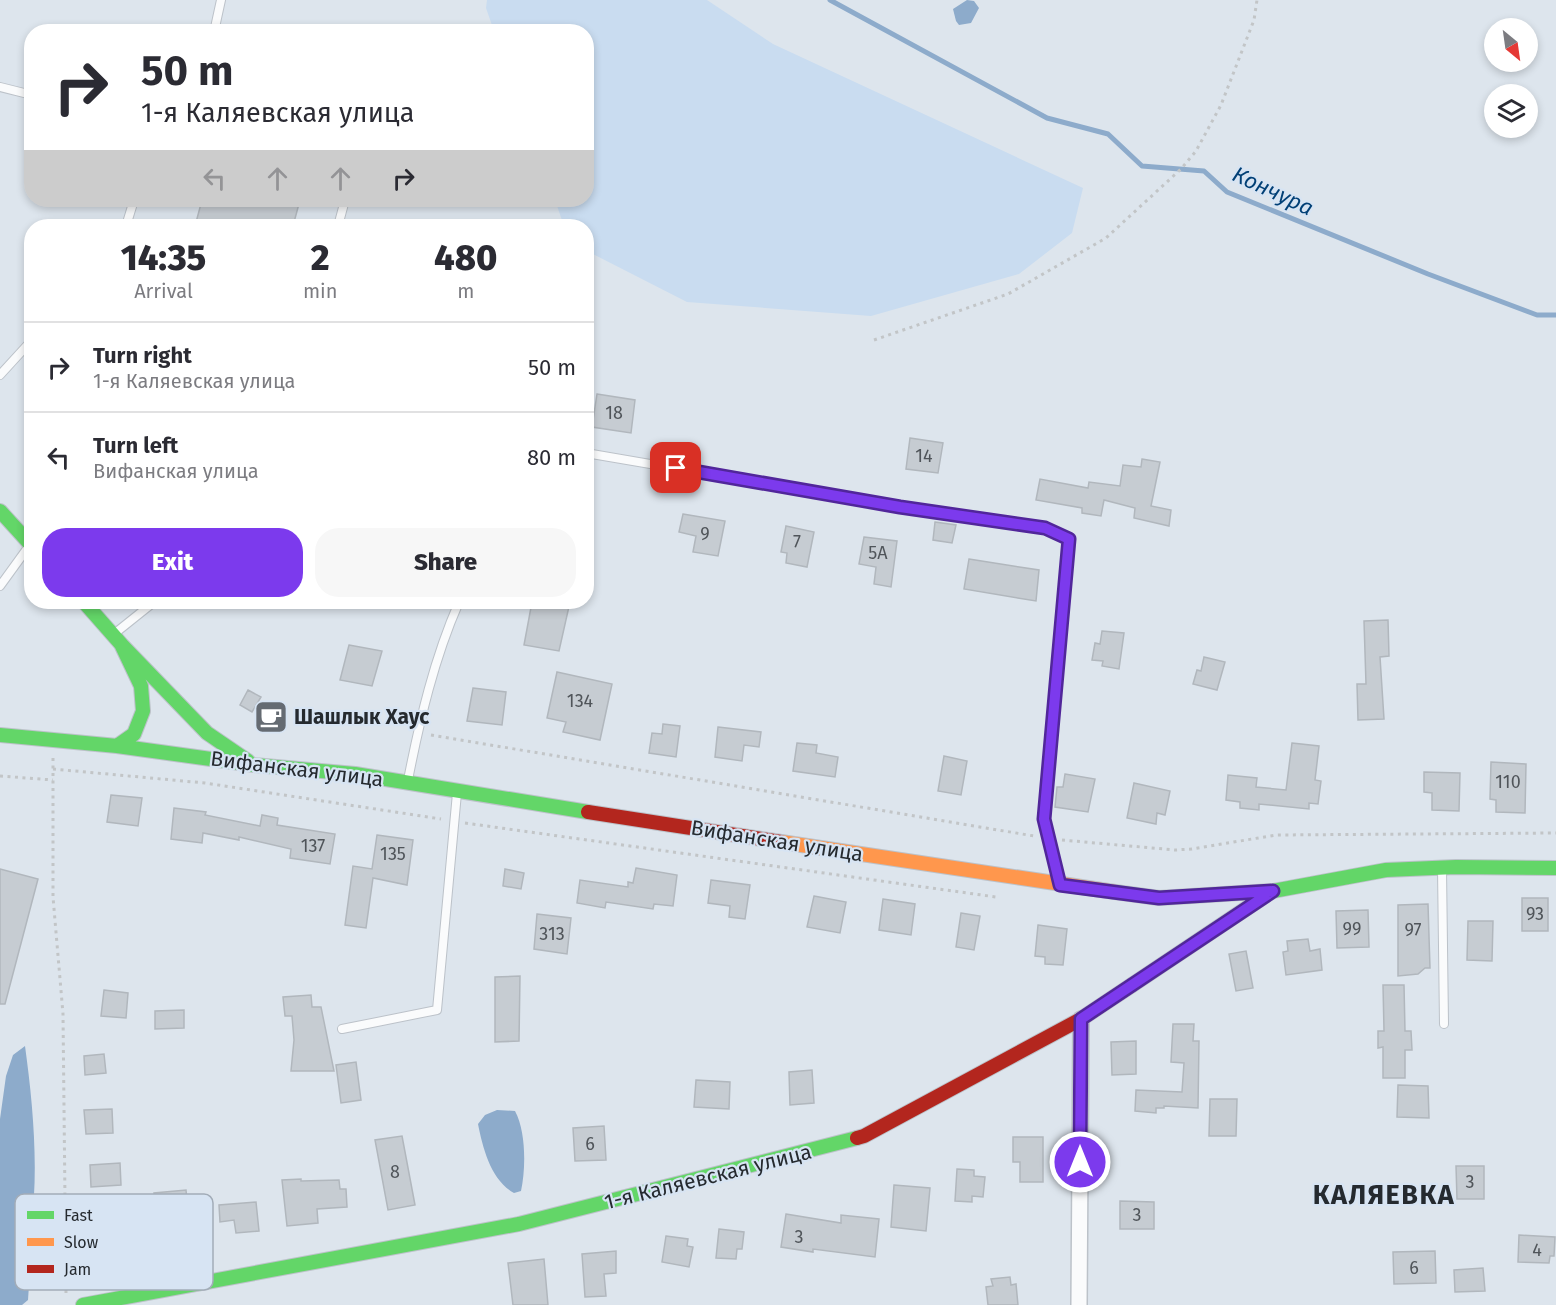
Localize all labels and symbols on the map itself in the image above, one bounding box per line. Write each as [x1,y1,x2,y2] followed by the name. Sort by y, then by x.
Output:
[1484,18,1538,72] north arrow
[1228,161,1318,221] water label: Кончура
[605,402,623,424] house number: 18
[650,442,701,493] pin
[915,445,933,467] house number: 14
[700,523,710,545] house number: 9
[793,531,801,553] house number: 7
[868,542,888,564] house number: 5А
[567,690,594,712] house number: 134
[253,699,289,735] cafe icon: Шашлык Хаус
[294,704,429,730] place label: Шашлык Хаус
[209,746,385,792] street label: Вифанская улица
[1495,771,1521,793] house number: 110
[689,815,865,867] street label: Вифанская улица
[301,835,325,857] house number: 137
[380,843,406,865] house number: 135
[1526,903,1544,925] house number: 93
[1343,918,1361,940] house number: 99
[1404,919,1422,941] house number: 97
[539,923,565,945] house number: 313
[1048,1130,1112,1194] position arrow
[585,1133,595,1155] house number: 6
[602,1139,814,1215] street label: 1-я Каляевская улица
[390,1161,400,1183] house number: 8
[1466,1171,1474,1193] house number: 3
[1313,1179,1455,1211] district label: КАЛЯЕВКА
[15,1194,213,1290] legend
[1133,1204,1141,1226] house number: 3
[64,1206,93,1225] text: Fast
[795,1226,803,1248] house number: 3
[64,1233,99,1252] text: Slow
[1532,1239,1542,1261] house number: 4
[1409,1257,1419,1279] house number: 6
[64,1260,91,1279] text: Jam

